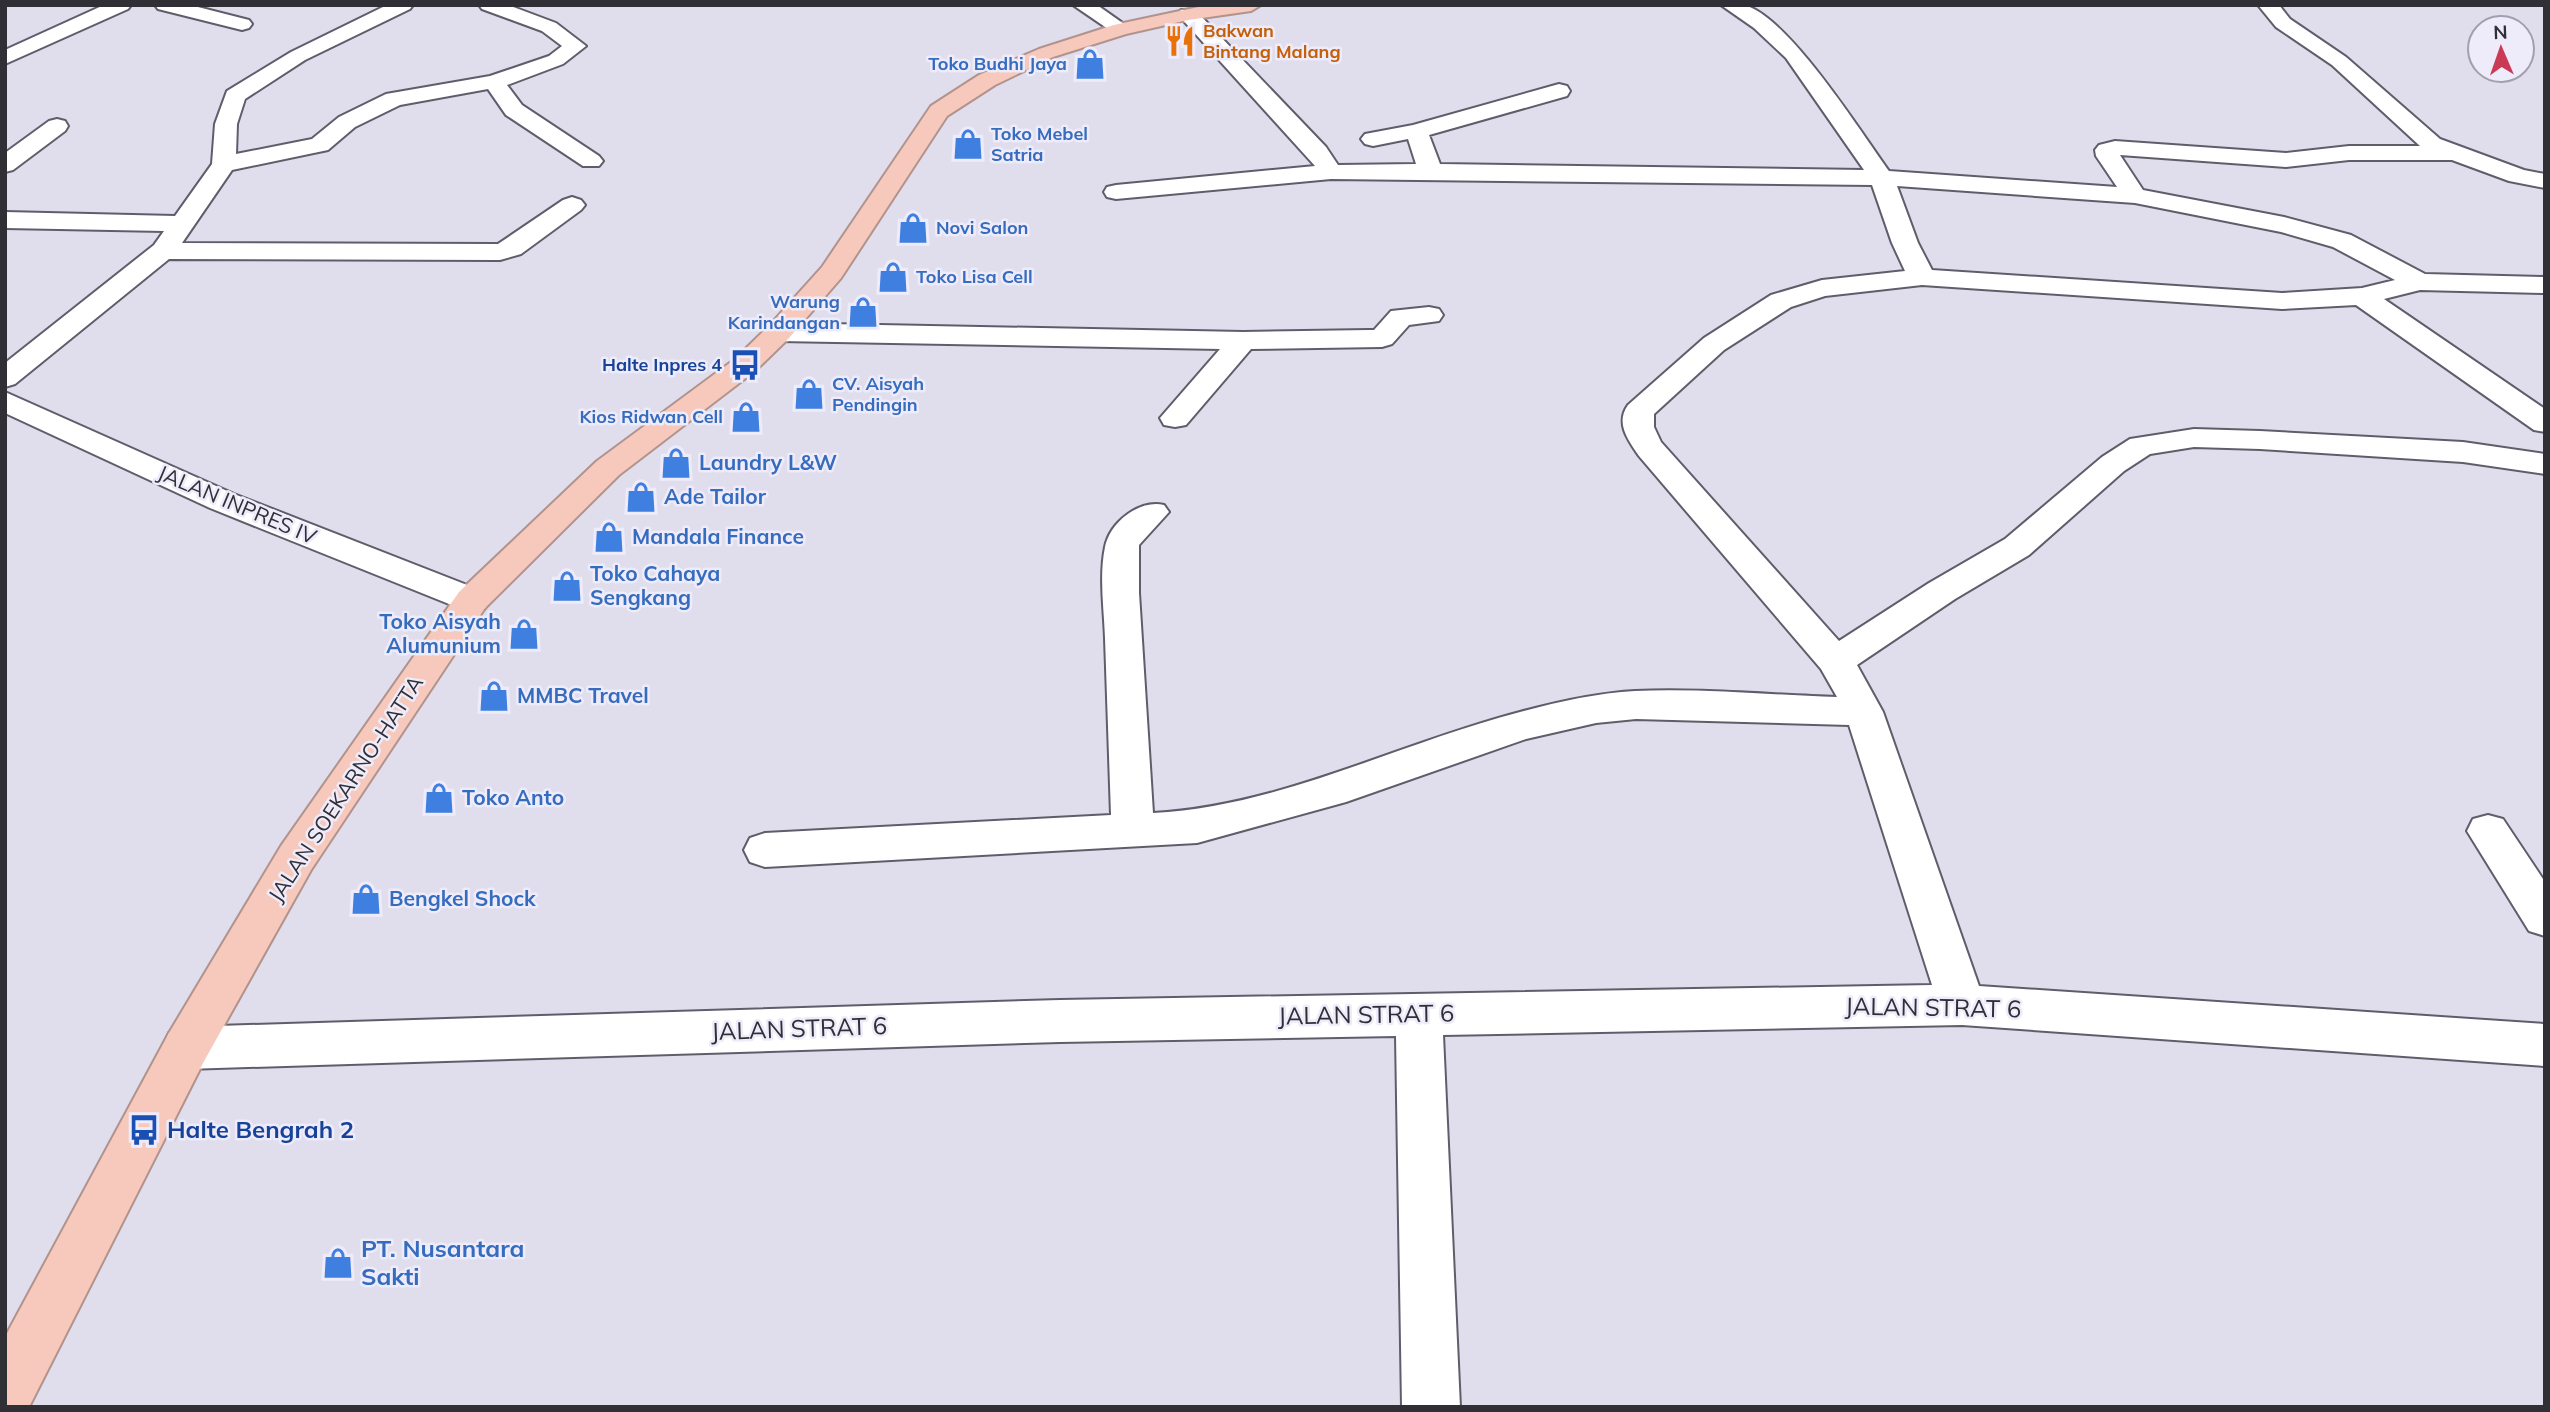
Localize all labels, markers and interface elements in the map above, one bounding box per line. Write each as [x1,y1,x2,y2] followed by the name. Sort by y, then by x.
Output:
[2466,14,2536,84] north arrow
[1203,19,1341,63] place label: Bakwan Bintang Malang
[2493,20,2508,44] text: N
[1163,24,1197,58] restaurant icon: Bakwan Bintang Malang
[1073,47,1107,81] shop icon: Toko Budhi Jaya
[928,52,1067,75] place label: Toko Budhi Jaya
[991,122,1088,166] place label: Toko Mebel Satria
[951,127,985,161] shop icon: Toko Mebel Satria
[896,211,930,245] shop icon: Novi Salon
[936,216,1028,239] place label: Novi Salon
[876,260,910,294] shop icon: Toko Lisa Cell
[916,265,1033,288] place label: Toko Lisa Cell
[728,290,840,334] place label: Warung Karindangan
[846,295,880,329] shop icon: Warung Karindangan
[728,348,762,382] bus stop icon: Halte Inpres 4
[602,353,722,376] place label: Halte Inpres 4
[832,372,924,416] place label: CV. Aisyah Pendingin
[792,377,826,411] shop icon: CV. Aisyah Pendingin
[729,400,763,434] shop icon: Kios Ridwan Cell
[580,405,723,428] place label: Kios Ridwan Cell
[659,446,693,480] shop icon: Laundry L&W
[699,449,837,475] place label: Laundry L&W
[154,459,321,549] street label: JALAN INPRES IV
[624,480,658,514] shop icon: Ade Tailor
[664,483,767,509] place label: Ade Tailor
[592,520,626,554] shop icon: Mandala Finance
[632,523,804,549] place label: Mandala Finance
[590,560,720,610] place label: Toko Cahaya Sengkang
[550,569,584,603] shop icon: Toko Cahaya Sengkang
[379,608,501,658] place label: Toko Aisyah Alumunium
[507,617,541,651] shop icon: Toko Aisyah Alumunium
[262,670,428,906] street label: JALAN SOEKARNO-HATTA
[477,679,511,713] shop icon: MMBC Travel
[517,682,649,708] place label: MMBC Travel
[422,781,456,815] shop icon: Toko Anto
[462,784,564,810] place label: Toko Anto
[349,882,383,916] shop icon: Bengkel Shock
[389,885,536,911] place label: Bengkel Shock
[1845,990,2021,1024] street label: JALAN STRAT 6
[1278,997,1454,1031] street label: JALAN STRAT 6
[710,1010,888,1046] street label: JALAN STRAT 6
[127,1113,161,1147] bus stop icon: Halte Bengrah 2
[167,1114,354,1144] place label: Halte Bengrah 2
[361,1233,524,1291] place label: PT. Nusantara Sakti
[321,1246,355,1280] shop icon: PT. Nusantara Sakti

